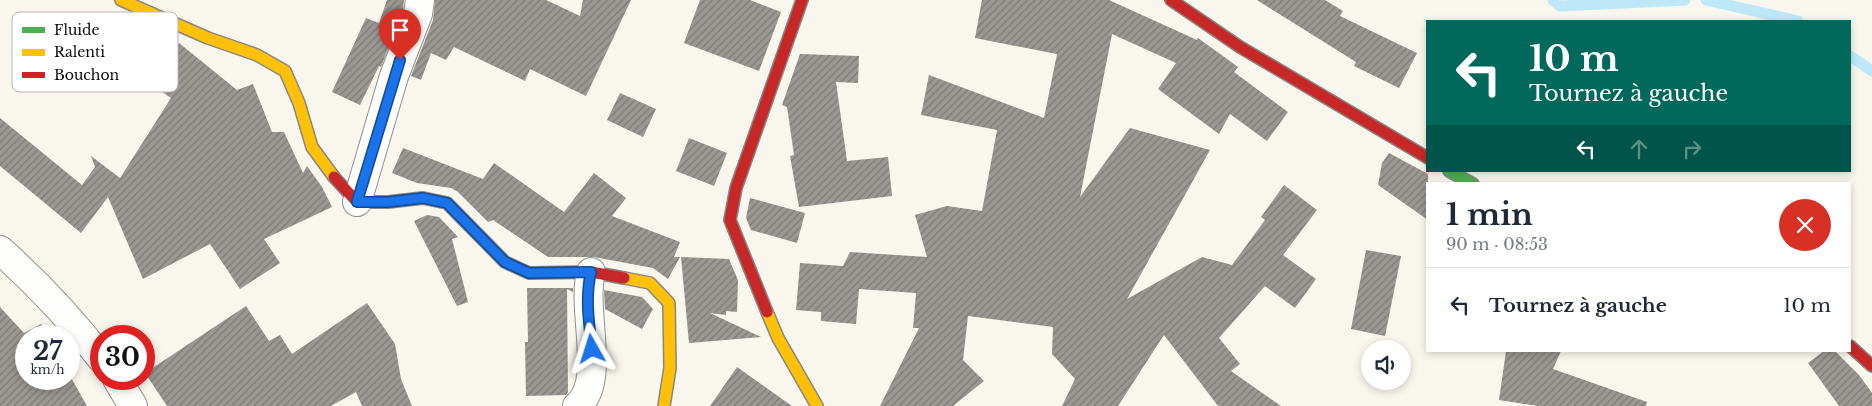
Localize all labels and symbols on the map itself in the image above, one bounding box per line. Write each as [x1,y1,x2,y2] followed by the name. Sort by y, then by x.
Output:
[379,9,421,60] pin
[12,12,178,92] legend
[54,21,100,39] text: Fluide
[54,43,105,61] text: Ralenti
[54,66,120,84] text: Bouchon
[565,322,617,374] position arrow
[90,325,155,390] speed limit sign: 30

